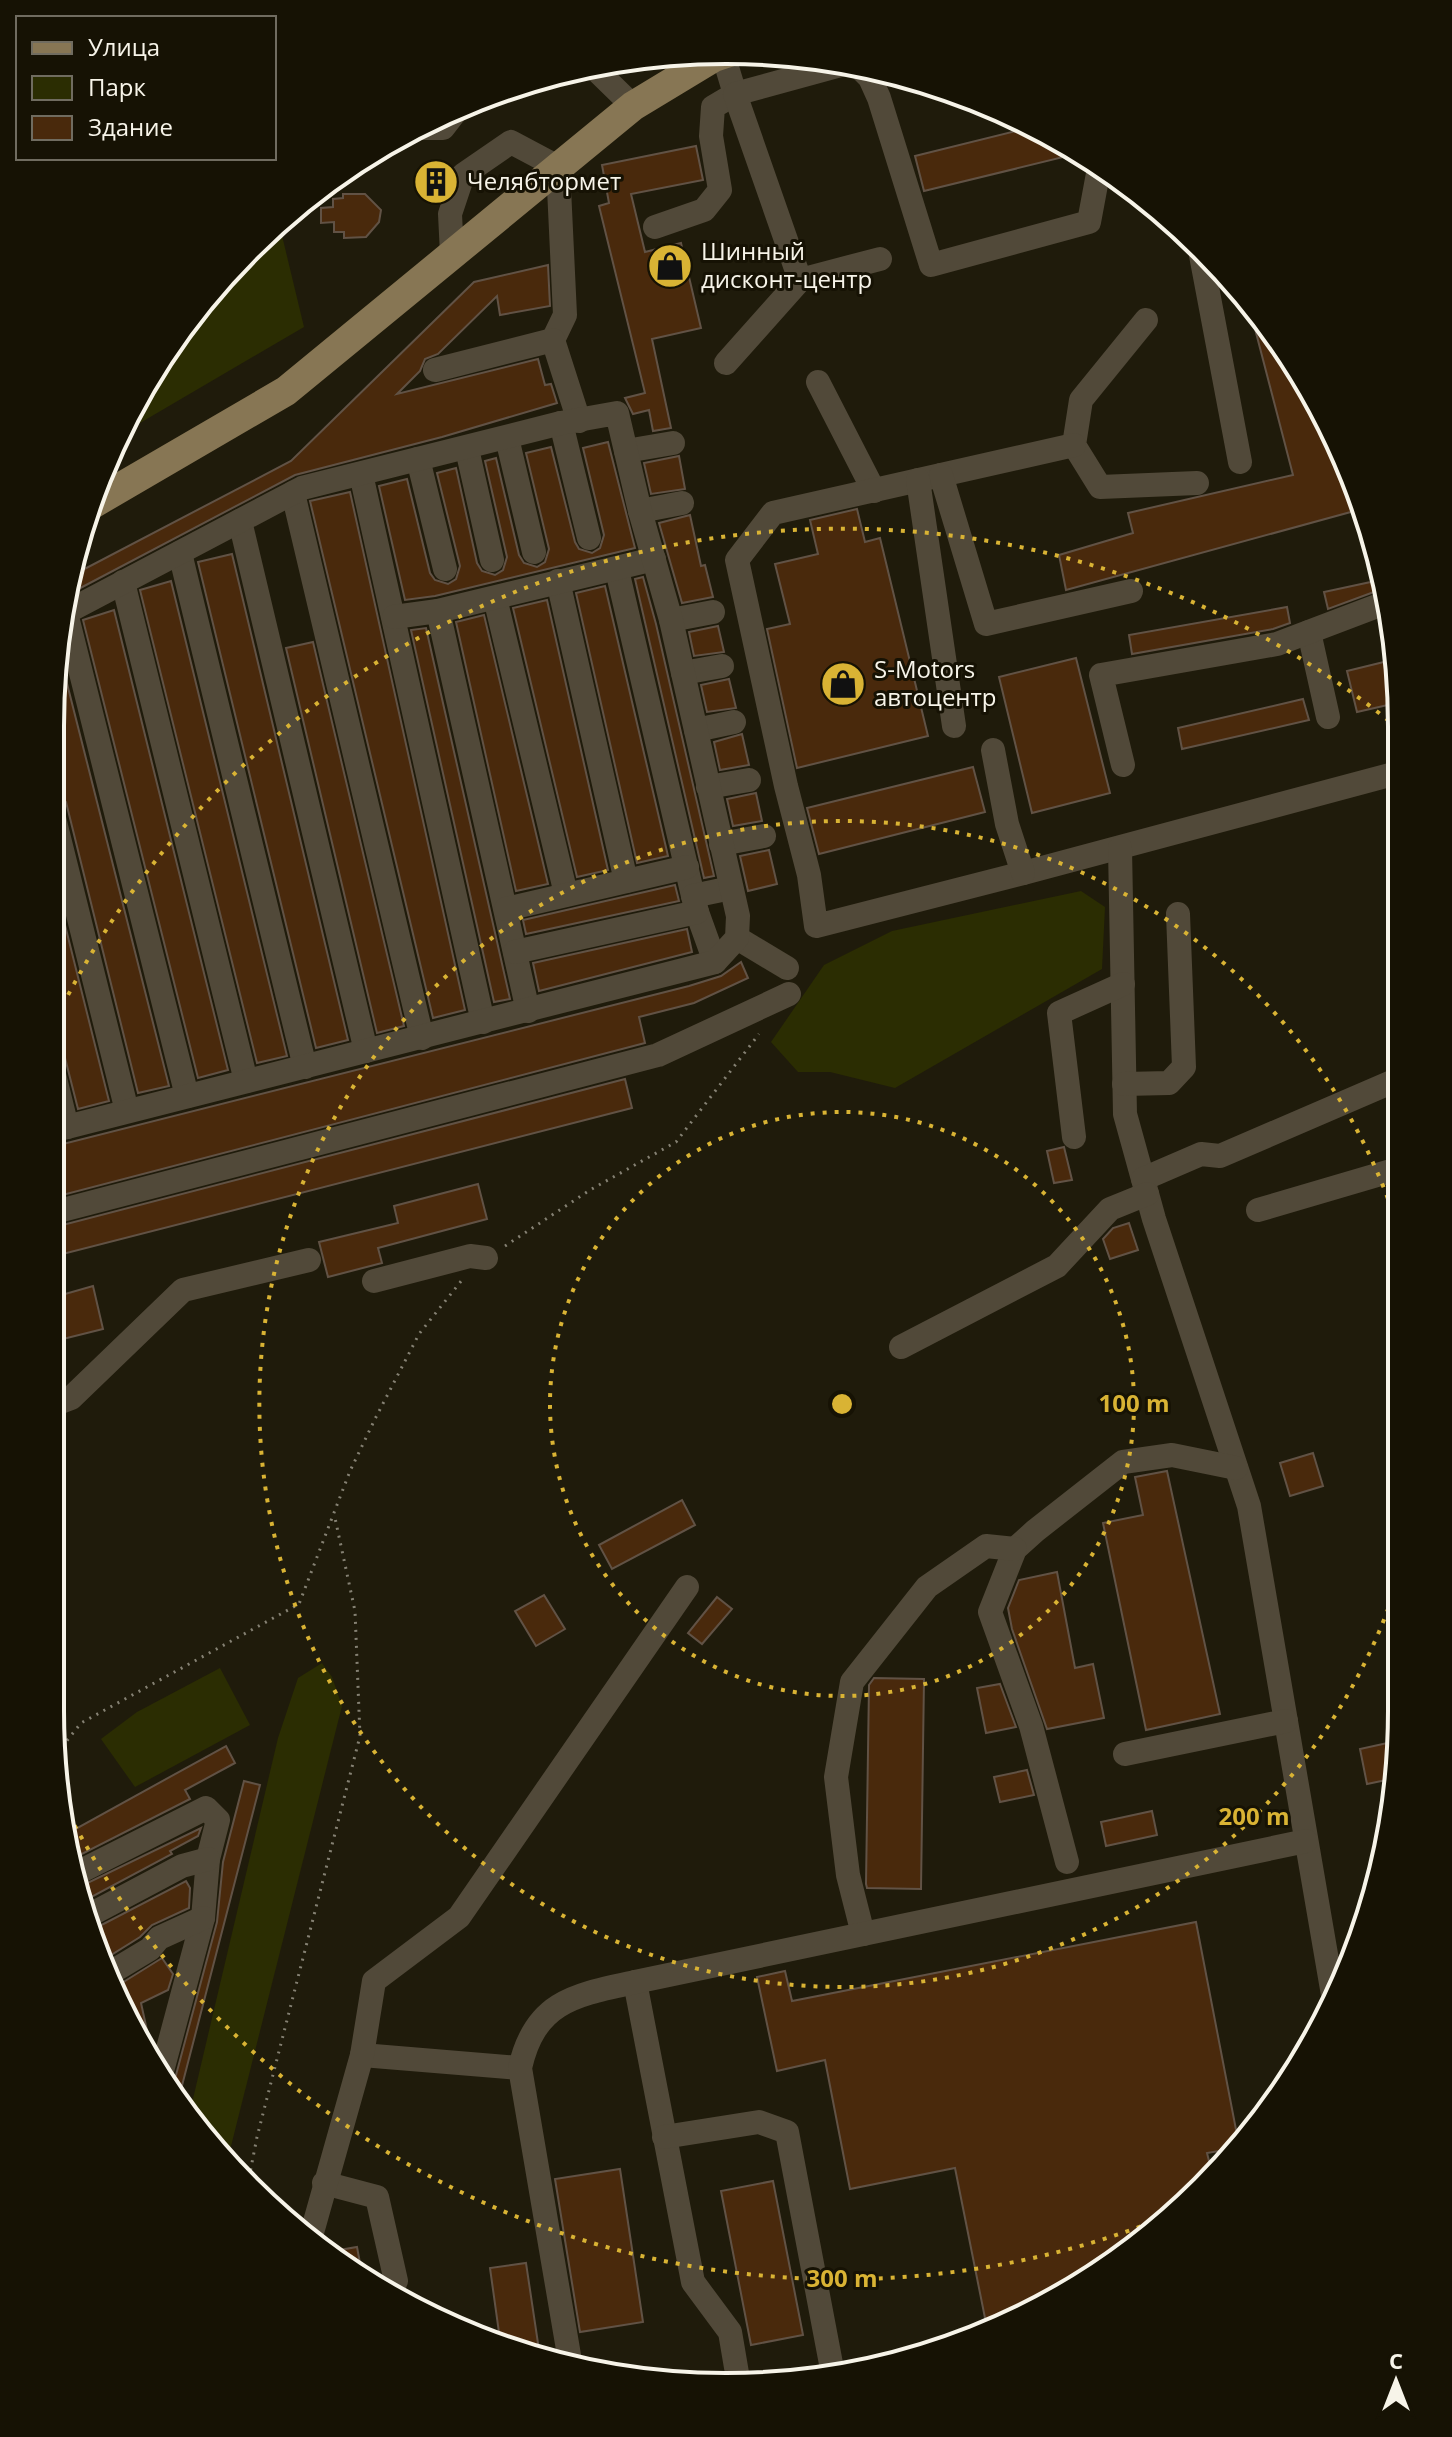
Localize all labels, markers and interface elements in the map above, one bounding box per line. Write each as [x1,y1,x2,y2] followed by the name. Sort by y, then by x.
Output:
[16,16,276,160] legend
[88,30,160,63] text: Улица
[88,70,146,103] text: Парк
[88,110,173,143] text: Здание
[412,158,460,206] building icon: Челябтормет
[467,164,621,197] place label: Челябтормет
[701,234,872,295] place label: Шинный дисконт-центр
[646,242,694,290] shop icon: Шинный дисконт-центр
[874,652,997,713] place label: S-Motors автоцентр
[819,660,867,708] shop icon: S-Motors автоцентр
[1099,1386,1169,1419] text: 100 m
[828,1390,856,1418] centre of rings
[1219,1799,1289,1832] text: 200 m
[807,2261,877,2294] text: 300 m
[1356,2341,1436,2421] north arrow
[1389,2345,1403,2375] text: С

